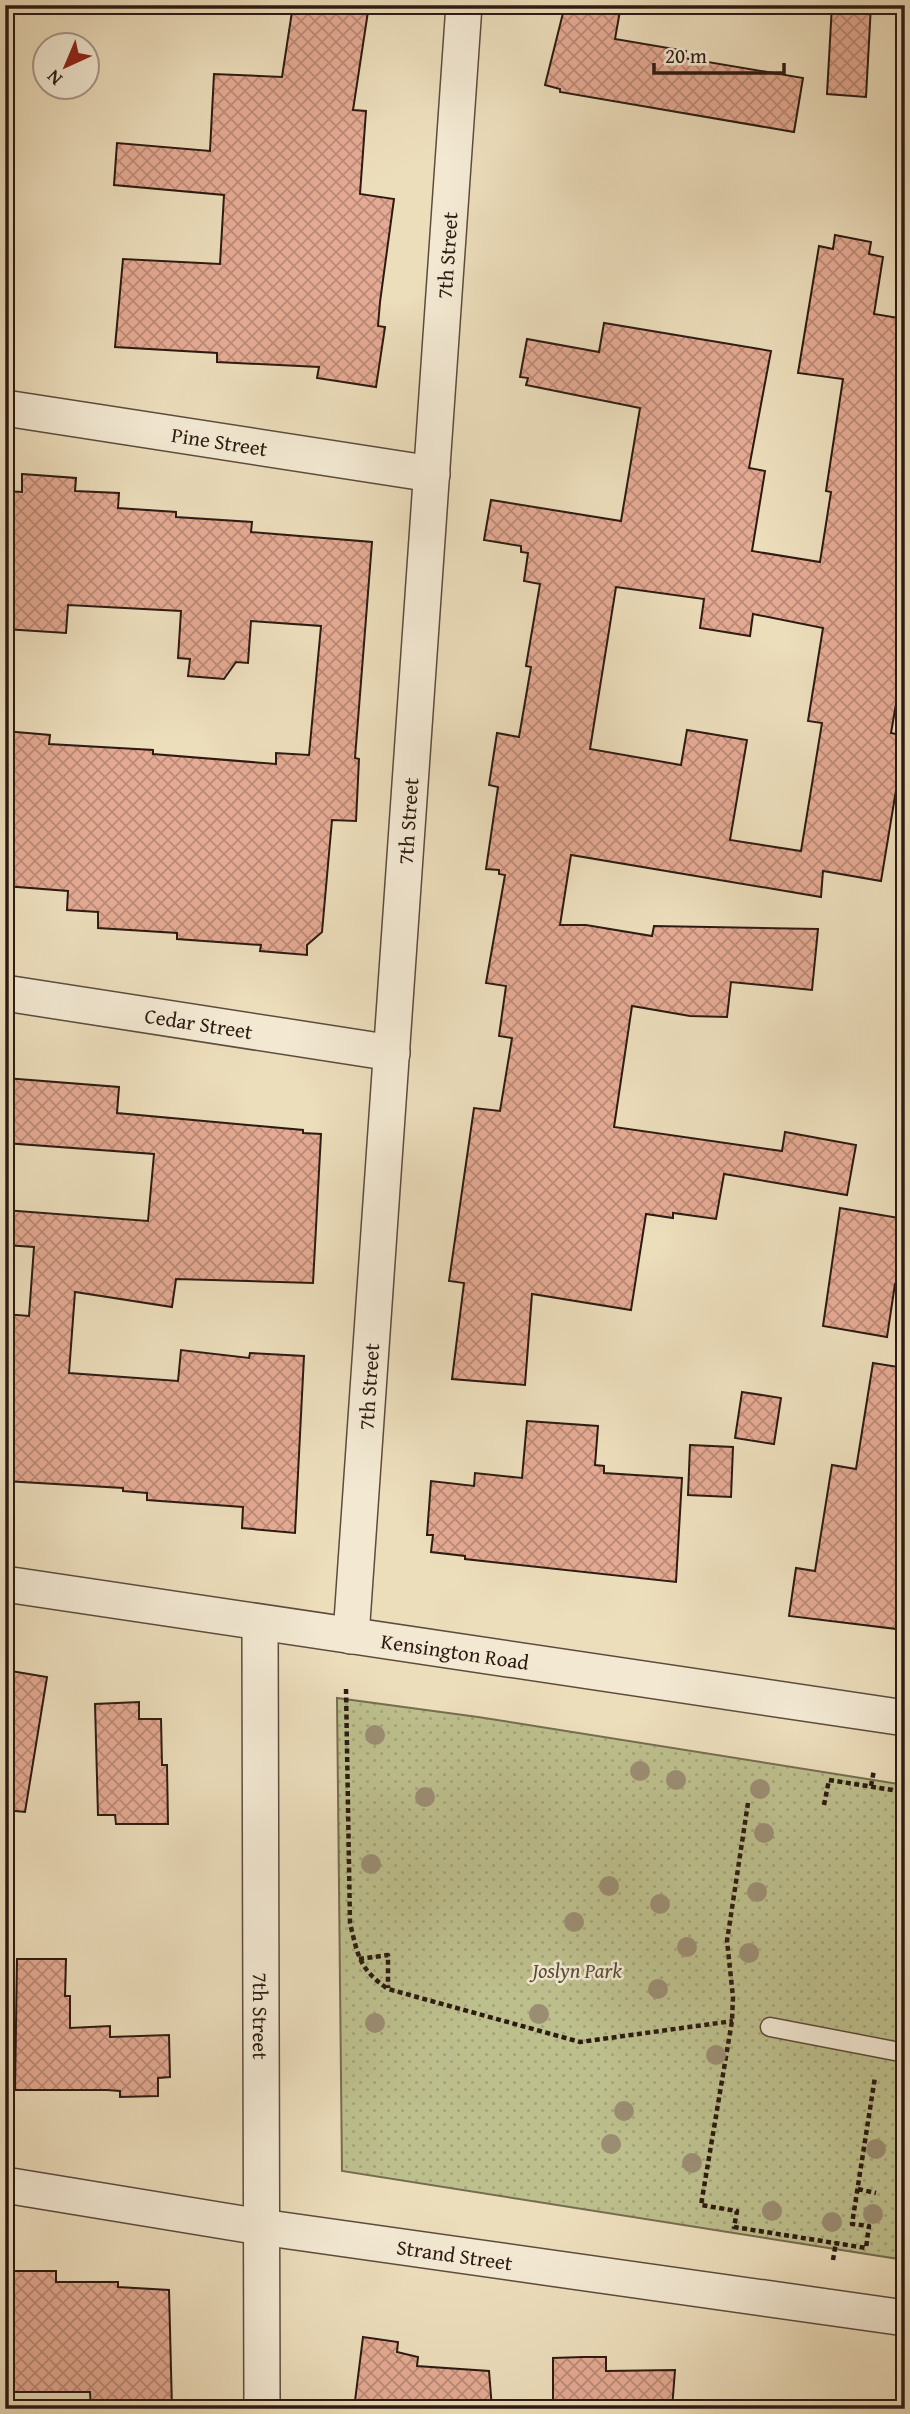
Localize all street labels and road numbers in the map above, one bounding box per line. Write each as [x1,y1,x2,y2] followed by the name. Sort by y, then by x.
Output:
[428,210,465,300] street label: 7th Street
[169,418,270,464] street label: Pine Street
[389,776,426,865] street label: 7th Street
[143,999,255,1047] street label: Cedar Street
[350,1341,387,1431] street label: 7th Street
[379,1625,532,1677] street label: Kensington Road
[245,1972,277,2060] street label: 7th Street
[395,2231,515,2278] street label: Strand Street

